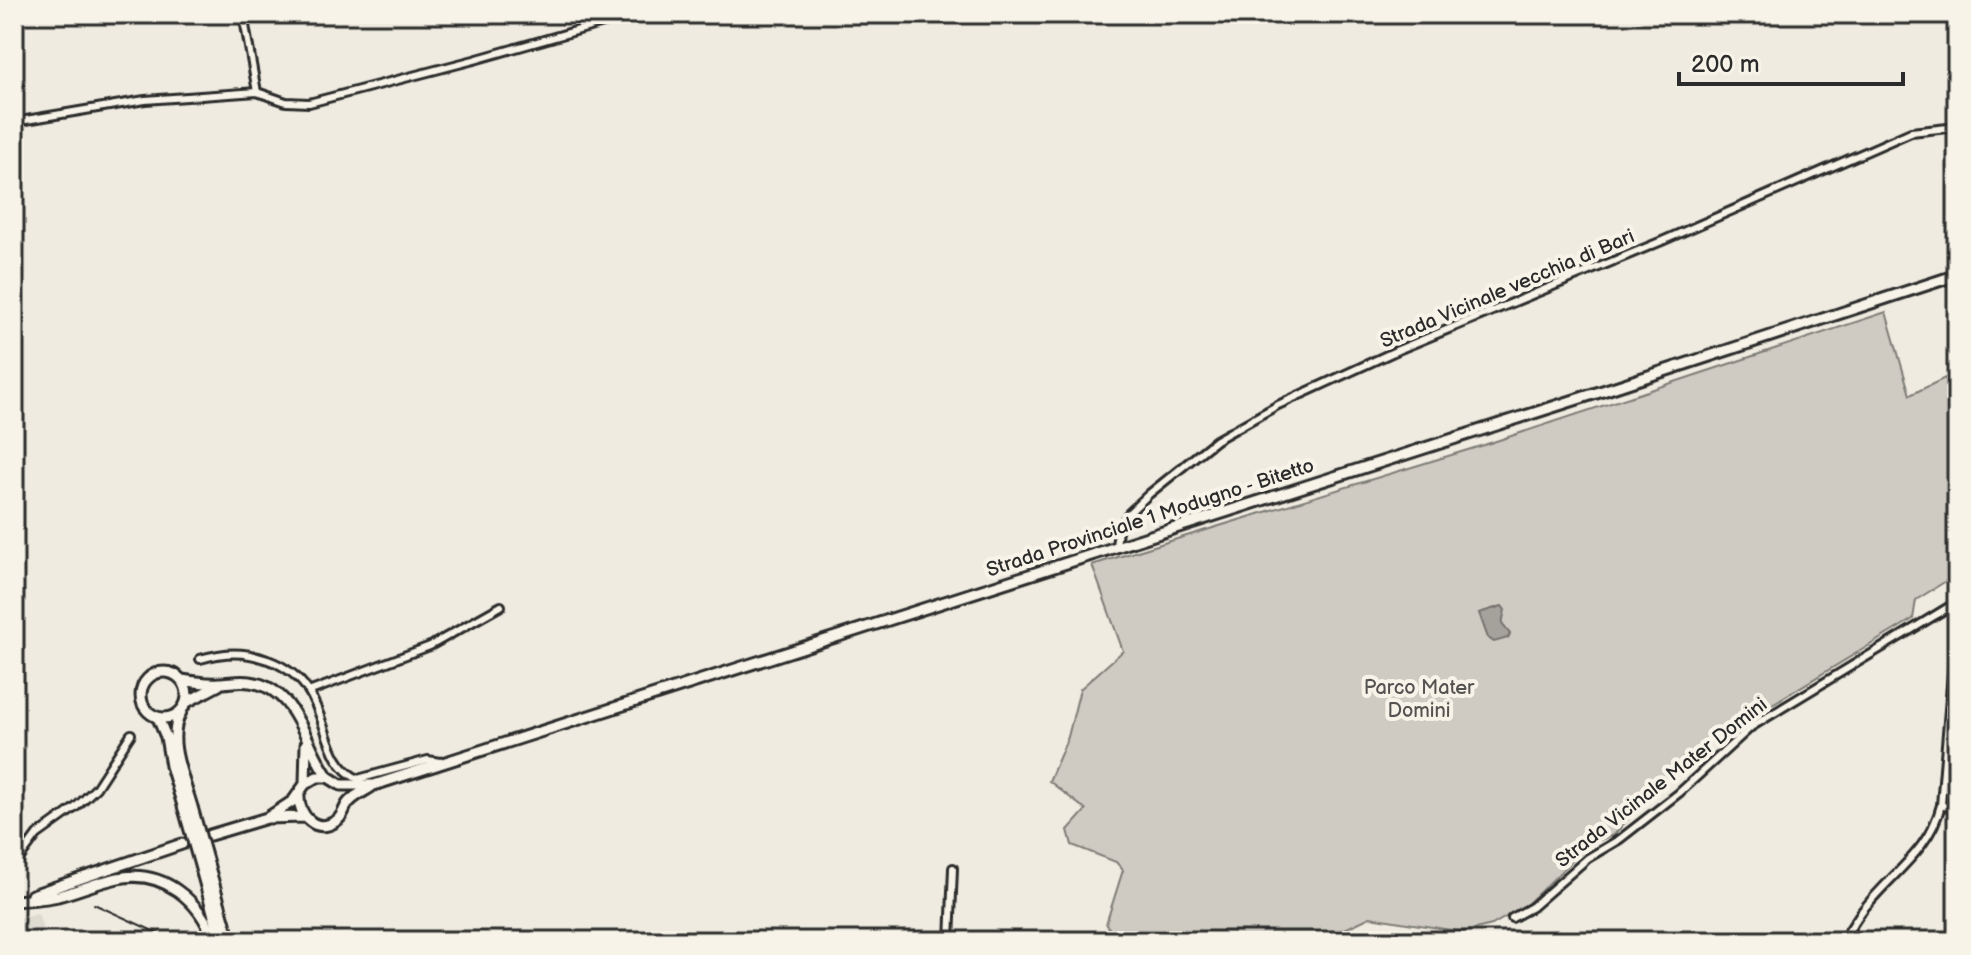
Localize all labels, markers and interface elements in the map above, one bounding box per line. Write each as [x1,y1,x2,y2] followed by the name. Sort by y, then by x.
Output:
[1679,36,1903,86] scale bar
[1691,50,1760,79] text: 200 m
[1377,224,1638,353] street label: Strada Vicinale vecchia di Bari
[984,454,1317,582] street label: Strada Provinciale 1 Modugno - Bitetto
[1364,676,1475,723] park label: Parco Mater Domini
[1551,693,1772,873] street label: Strada Vicinale Mater Domini

